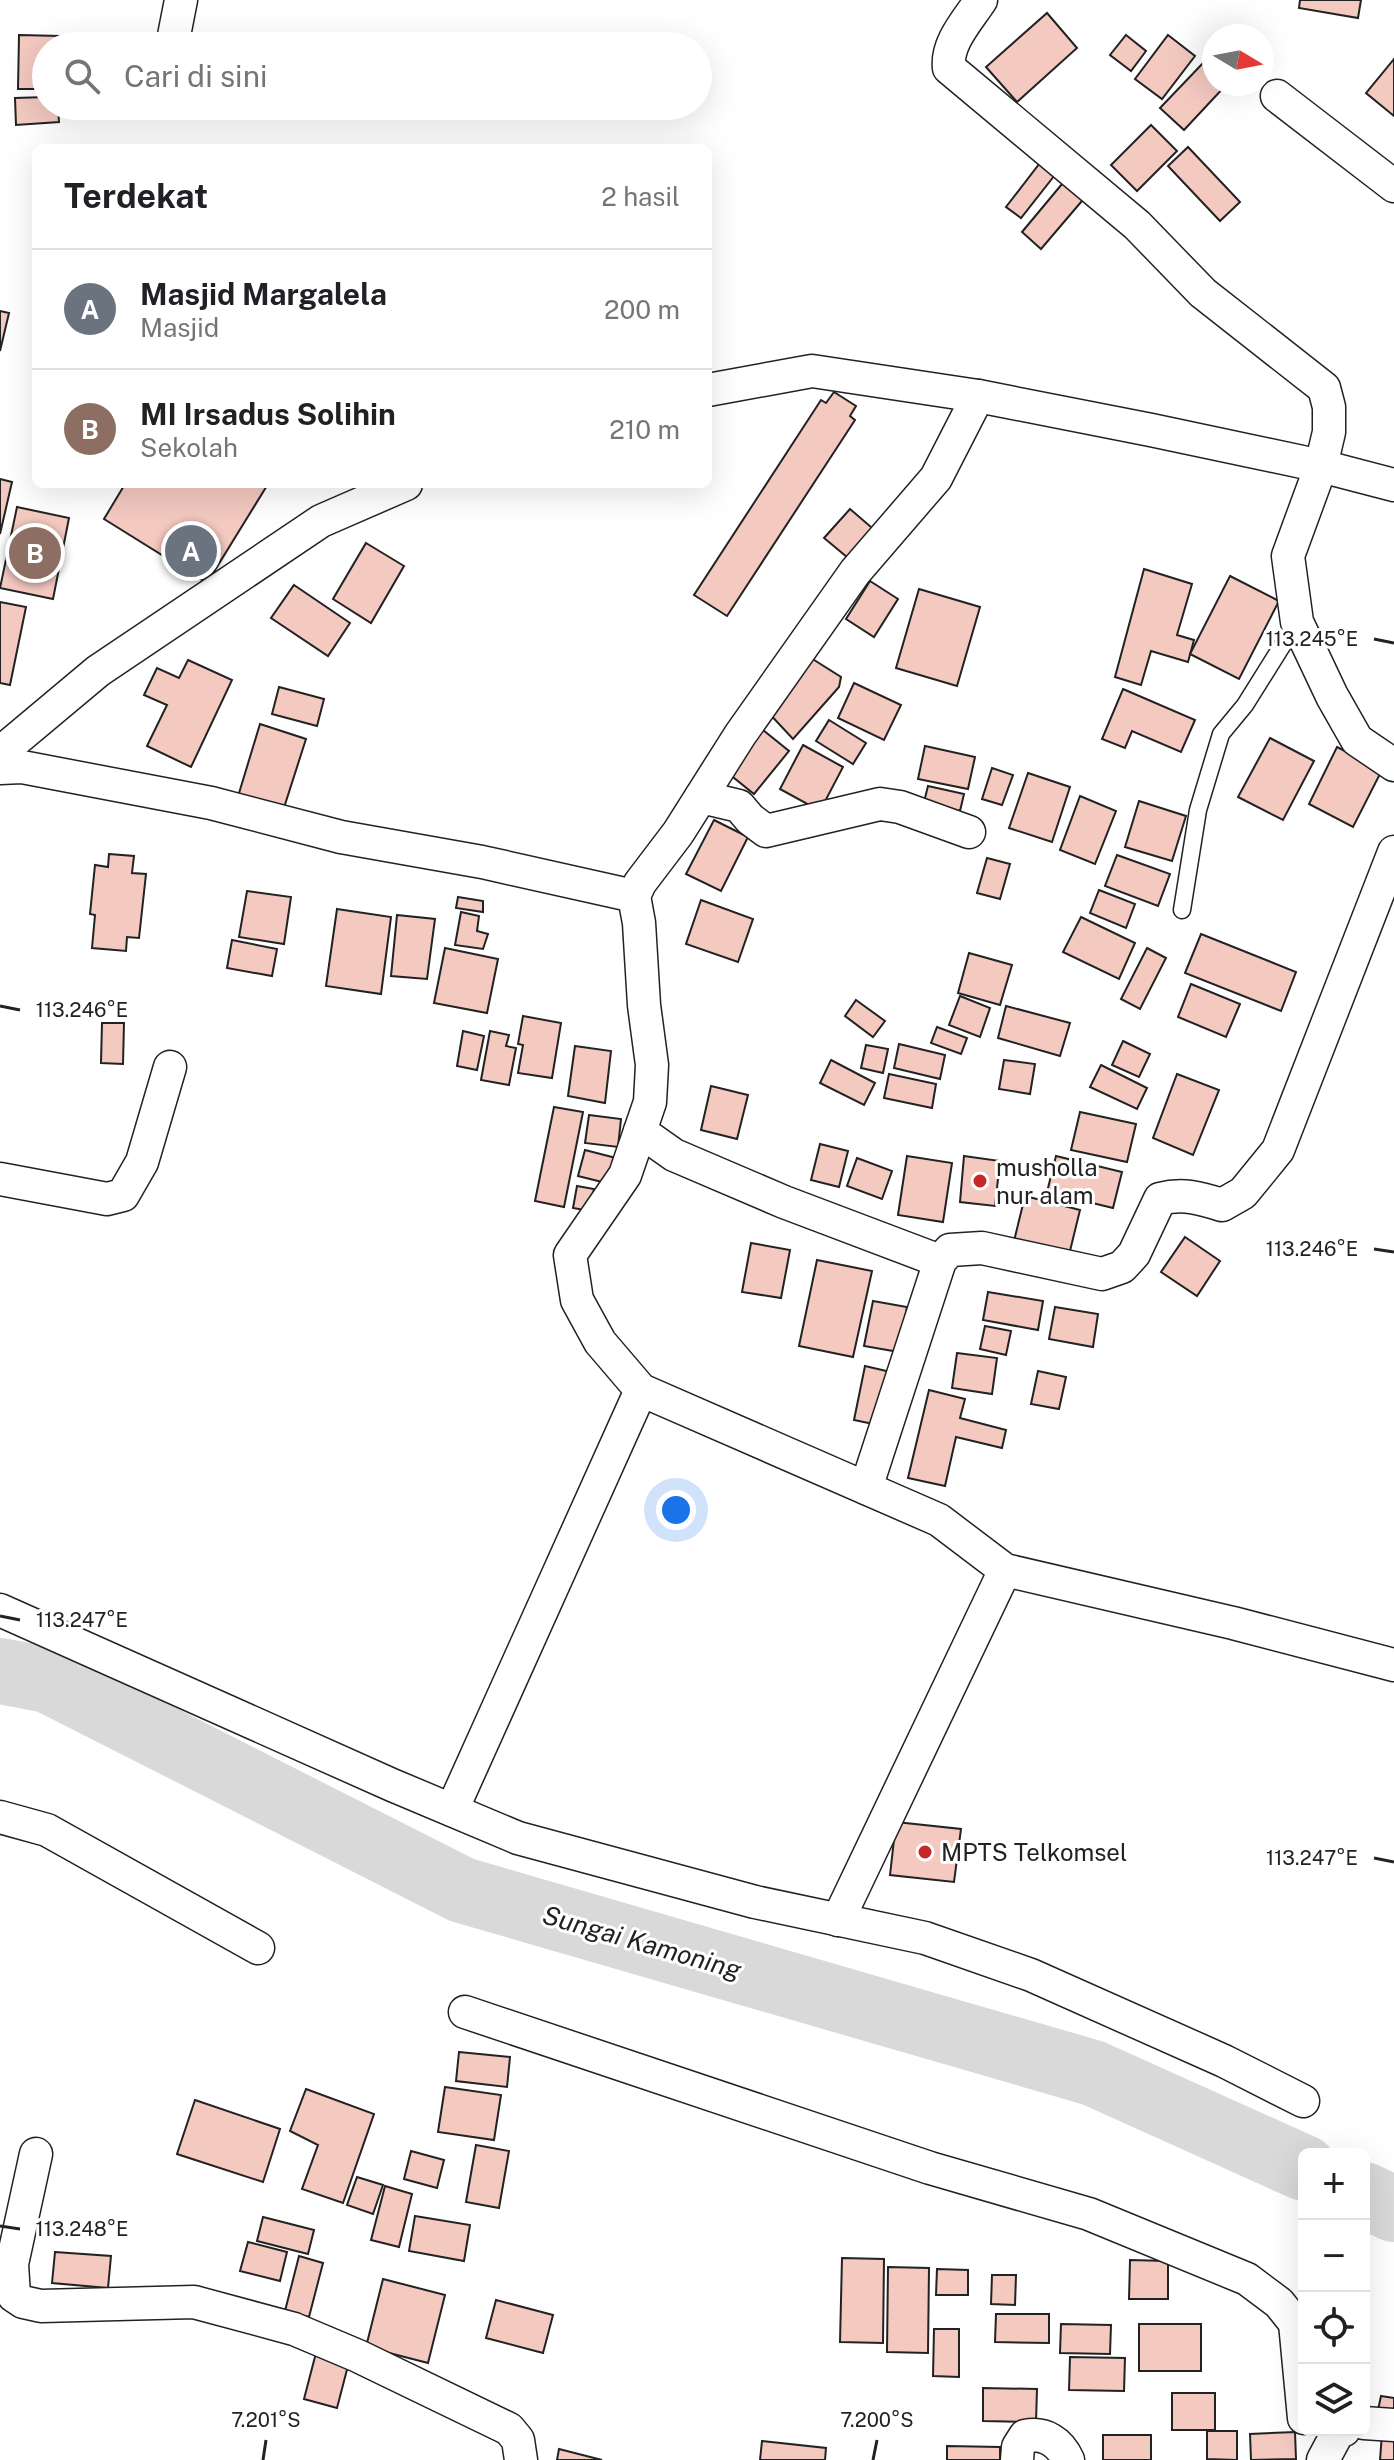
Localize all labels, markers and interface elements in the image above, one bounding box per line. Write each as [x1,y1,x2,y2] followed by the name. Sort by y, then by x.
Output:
[1202,24,1274,96] north arrow
[32,32,712,120] search box
[60,54,104,98] icon: search
[124,58,267,94] text: Cari di sini
[64,176,208,216] text: Terdekat
[601,181,680,212] text: 2 hasil
[140,276,387,312] text: Masjid Margalela
[81,294,99,325] text: A
[604,294,680,325] text: 200 m
[140,312,219,343] text: Masjid
[140,396,396,432] text: MI Irsadus Solihin
[81,414,99,445] text: B
[609,414,680,445] text: 210 m
[140,432,238,463] text: Sekolah
[165,521,217,581] pin: A
[9,523,61,583] pin: B
[1266,627,1358,651] text: 113.245°E
[36,998,128,1022] text: 113.246°E
[996,1153,1098,1209] place label: musholla nur alam
[971,1172,989,1190] marker: musholla nur alam
[1266,1237,1358,1261] text: 113.246°E
[656,1490,696,1530] your location
[36,1608,128,1632] text: 113.247°E
[941,1838,1127,1866] place label: MPTS Telkomsel
[916,1843,934,1861] marker: MPTS Telkomsel
[1266,1846,1358,1870] text: 113.247°E
[539,1899,745,1985] water label: Sungai Kamoning
[1298,2148,1370,2436] map controls
[1298,2148,1370,2220] button: +
[36,2217,128,2241] text: 113.248°E
[1298,2220,1370,2292] button: −
[1298,2292,1370,2364] button: locate
[1298,2364,1370,2436] button: layers
[231,2408,301,2432] text: 7.201°S
[840,2408,914,2432] text: 7.200°S

